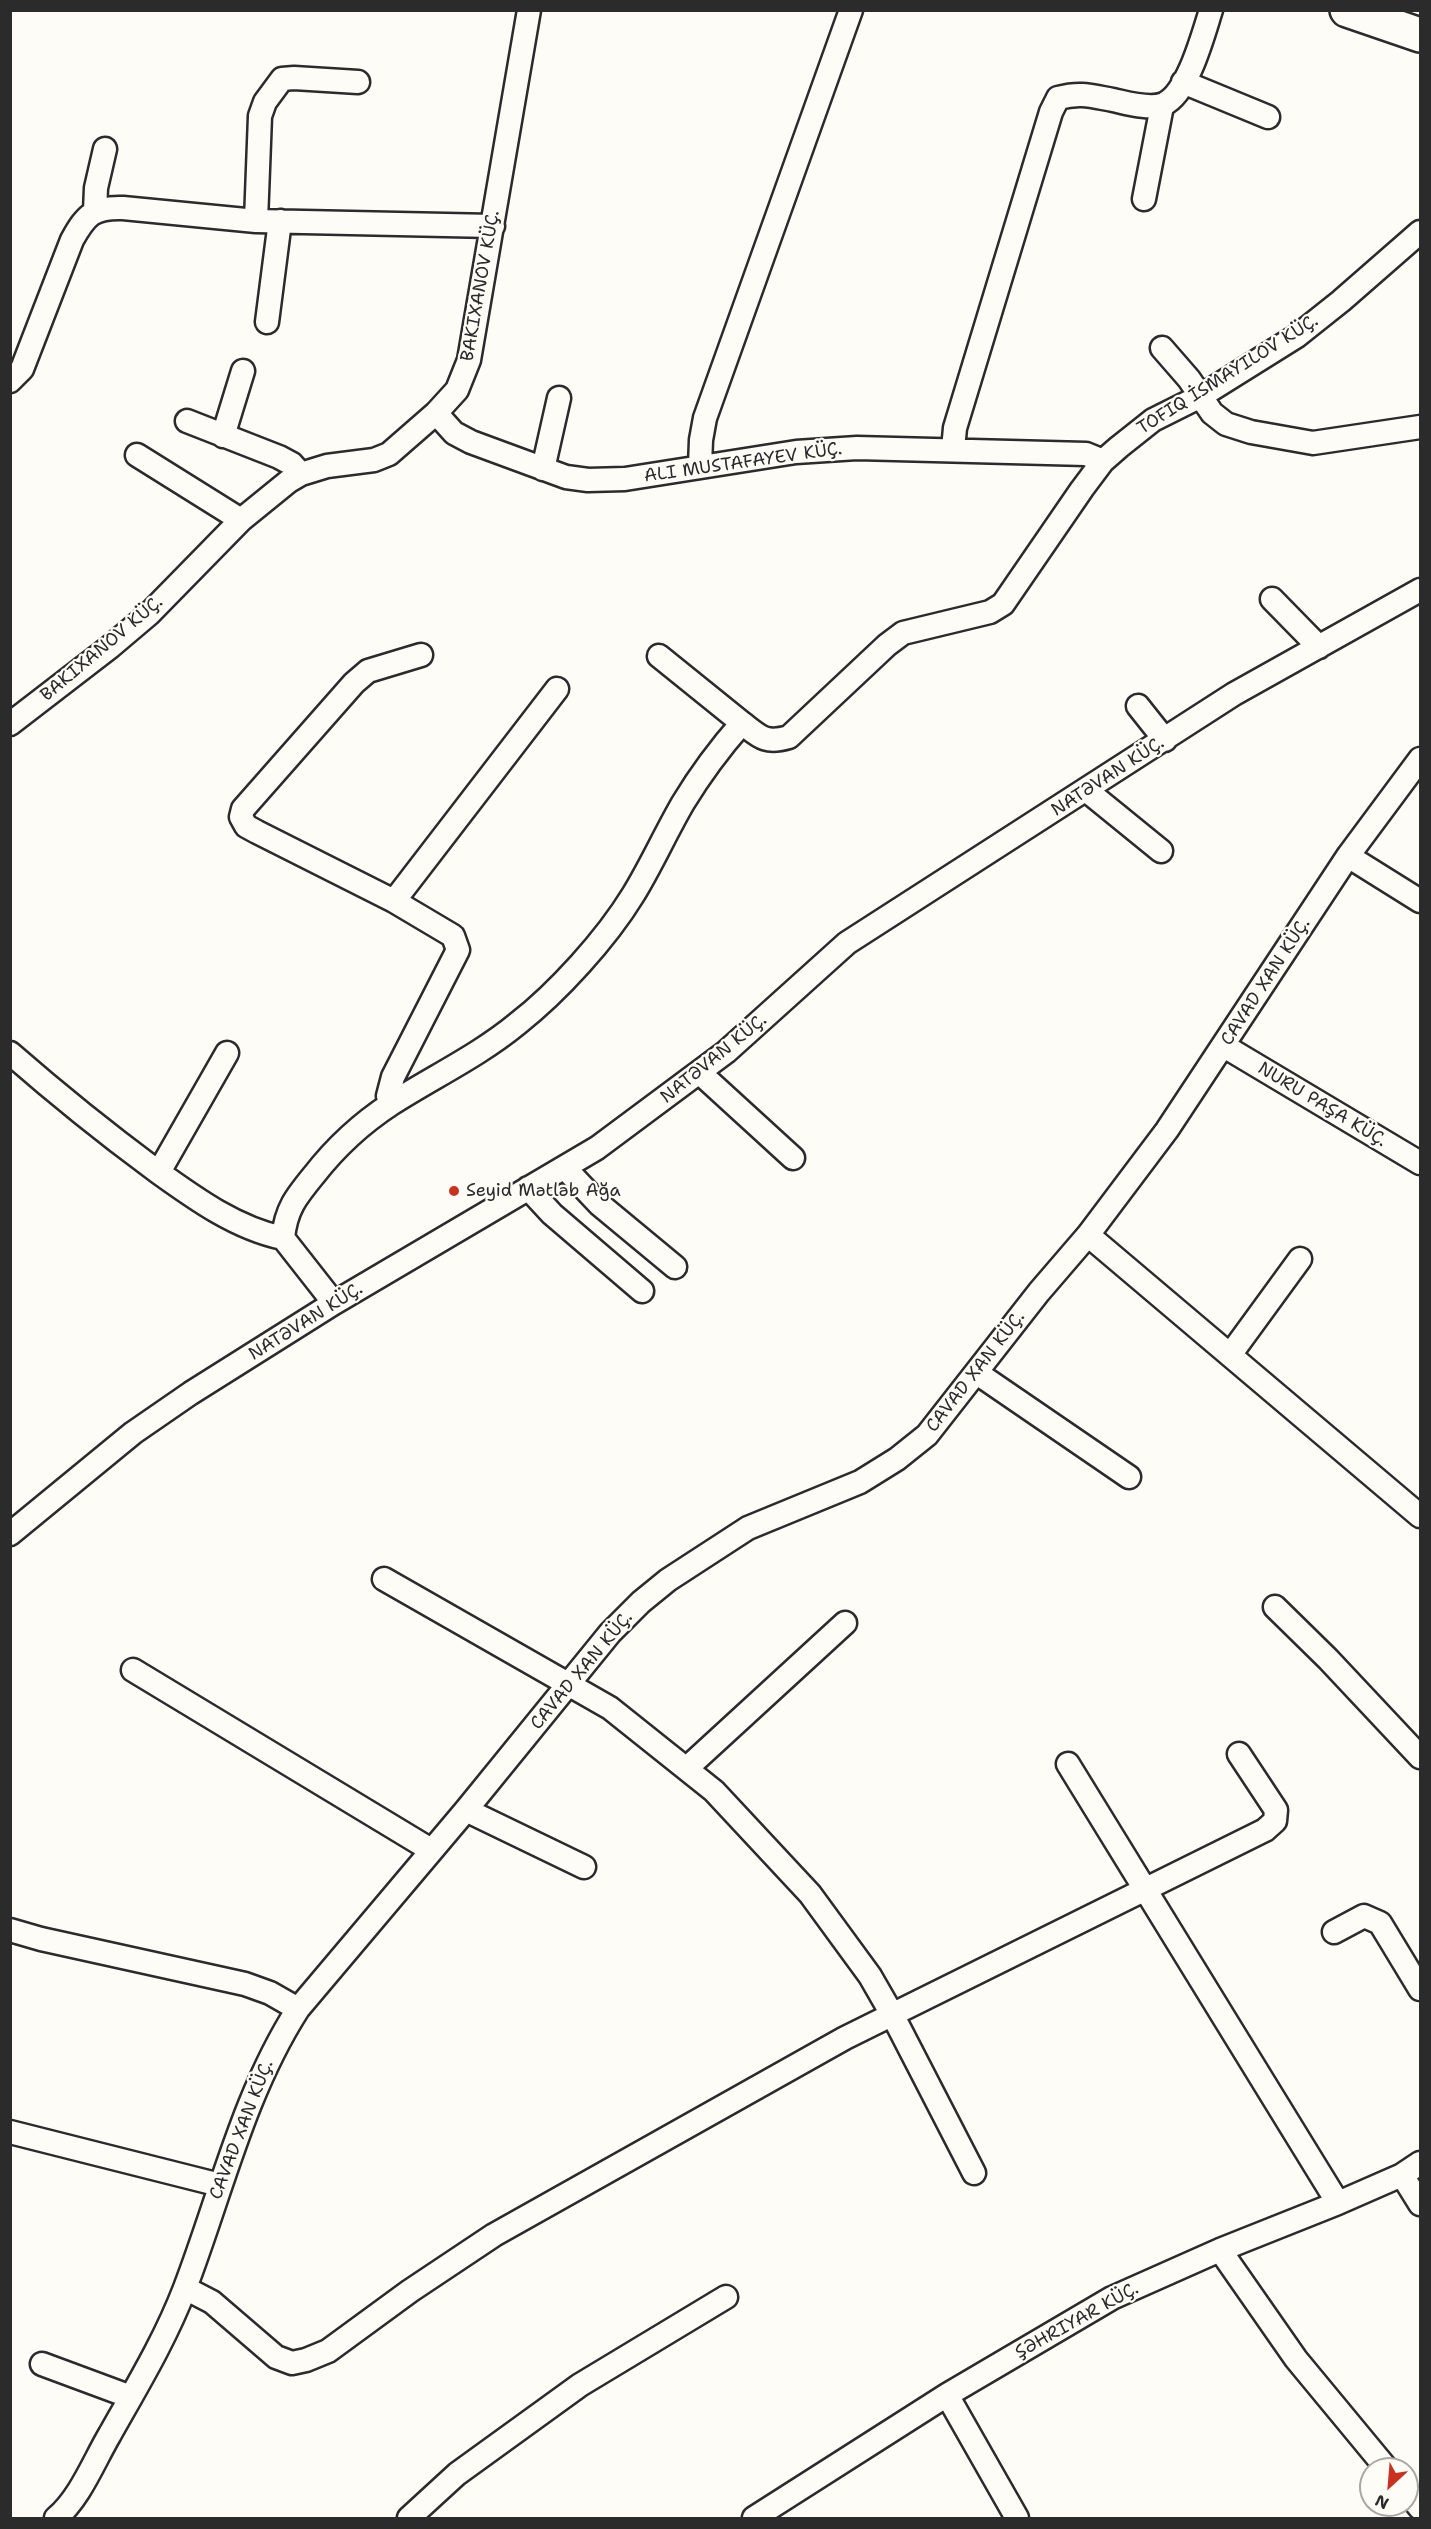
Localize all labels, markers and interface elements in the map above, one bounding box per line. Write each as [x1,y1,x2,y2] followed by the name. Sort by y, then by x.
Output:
[457,209,505,363] street label: BAKIXANOV KÜÇ.
[1134,310,1322,440] street label: TOFIQ İSMAYILOV KÜÇ.
[643,438,843,488] street label: ALI MUSTAFAYEV KÜÇ.
[36,592,168,706] street label: BAKIXANOV KÜÇ.
[1048,732,1168,822] street label: NATƏVAN KÜÇ.
[1217,914,1315,1050] street label: CAVAD XAN KÜÇ.
[657,1010,771,1108] street label: NATƏVAN KÜÇ.
[1254,1058,1390,1152] street label: NURU PAŞA KÜÇ.
[466,1180,621,1202] place label: Seyid Mətləb Ağa
[447,1184,461,1198] marker: Seyid Mətləb Ağa
[245,1278,367,1366] street label: NATƏVAN KÜÇ.
[922,1307,1030,1437] street label: CAVAD XAN KÜÇ.
[526,1608,638,1734] street label: CAVAD XAN KÜÇ.
[205,2057,279,2203] street label: CAVAD XAN KÜÇ.
[1011,2278,1143,2364] street label: ŞƏHRIYAR KÜÇ.
[1359,2457,1419,2517] north arrow
[1371,2490,1392,2514] text: N

